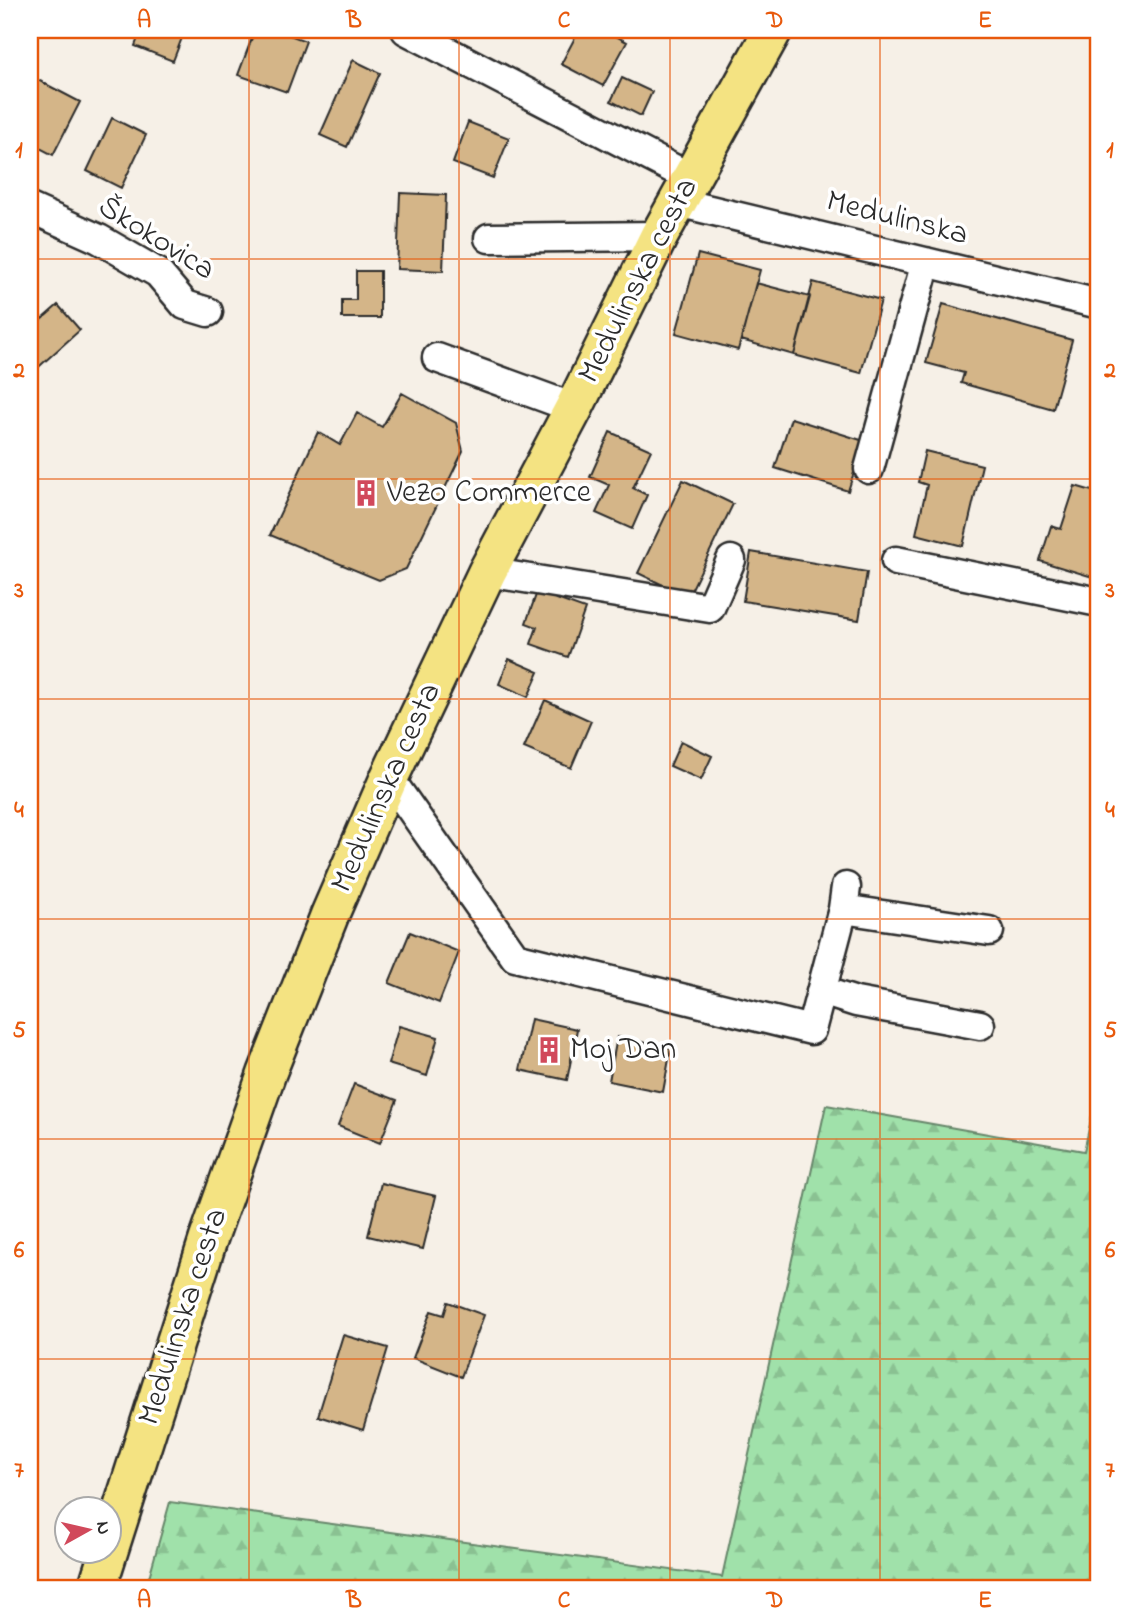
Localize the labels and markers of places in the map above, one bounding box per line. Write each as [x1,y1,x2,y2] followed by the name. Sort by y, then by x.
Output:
[386,470,592,517] place label: Vezo Commerce
[351,478,381,508] building icon: Vezo Commerce
[570,1027,676,1074] place label: Moj Dan
[534,1035,564,1065] building icon: Moj Dan

